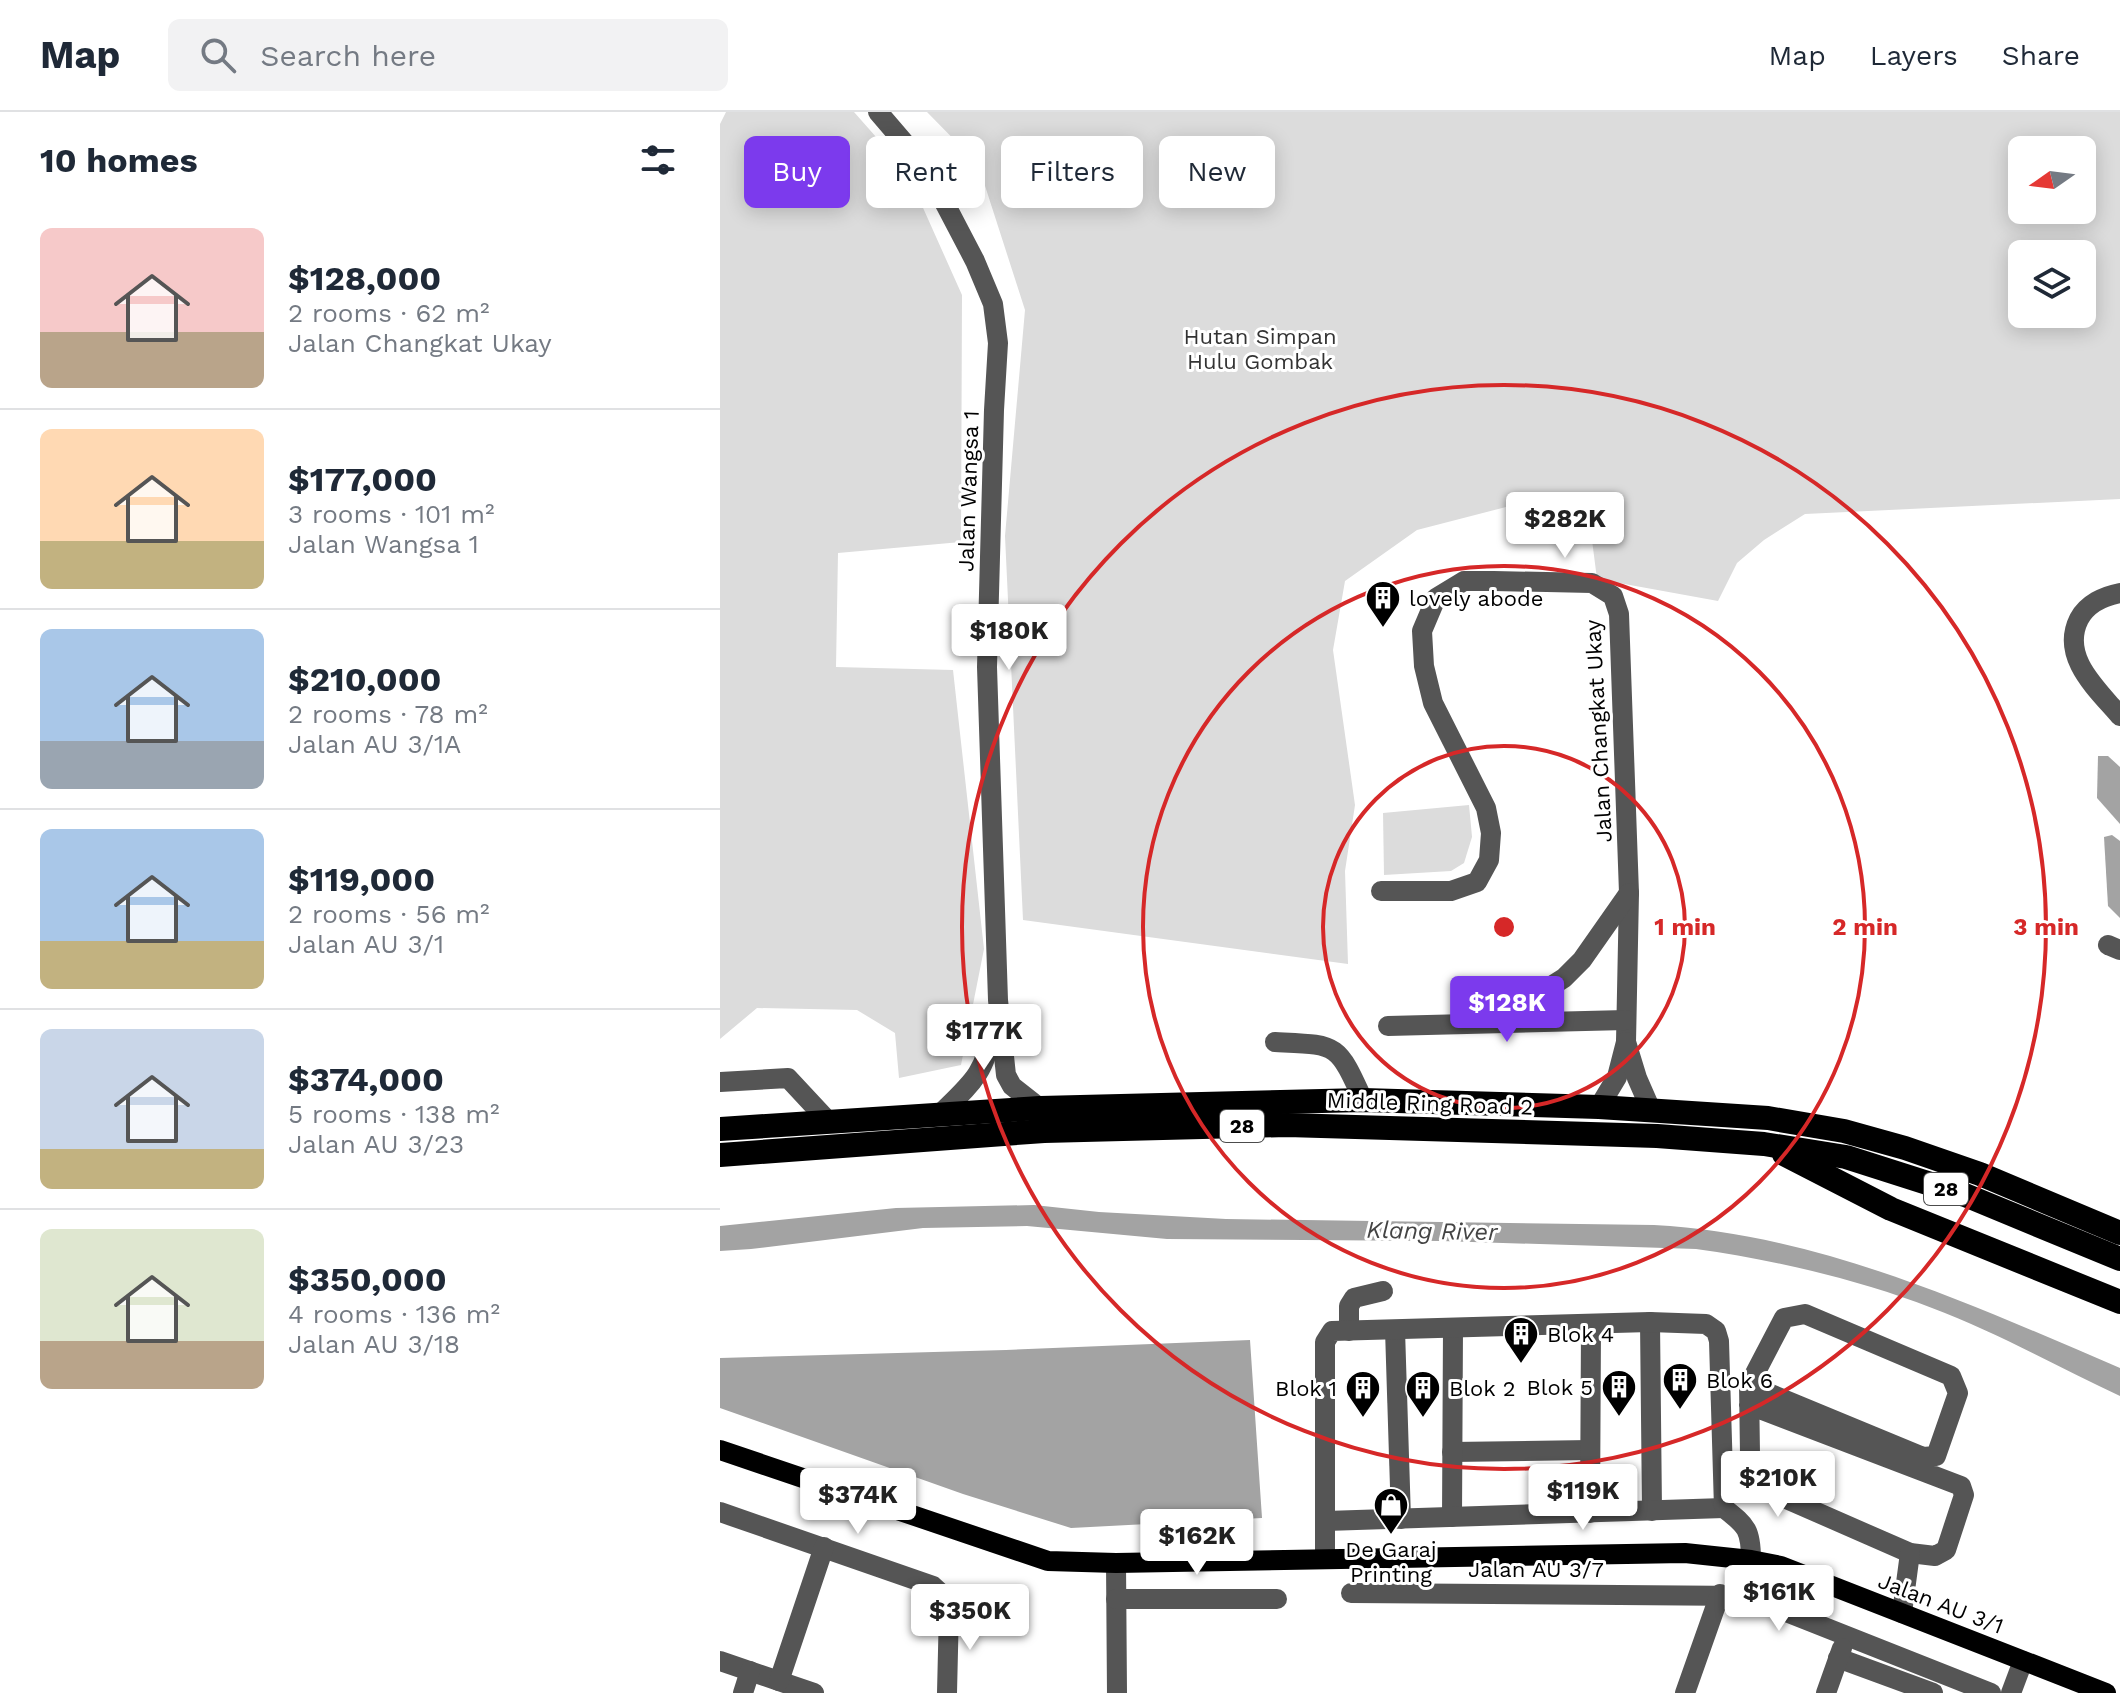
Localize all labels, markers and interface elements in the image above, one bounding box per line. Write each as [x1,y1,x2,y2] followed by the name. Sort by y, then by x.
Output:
[168,19,728,91] search box
[40,33,120,77] text: Map
[196,33,240,77] icon: search
[260,38,436,73] text: Search here
[1769,39,1826,72] text: Map
[1870,39,1958,72] text: Layers
[2002,39,2080,72] text: Share
[744,136,850,208] chip: Buy
[866,136,985,208] chip: Rent
[1001,136,1143,208] chip: Filters
[1159,136,1275,208] chip: New
[2008,136,2096,224] north arrow
[2008,136,2096,328] map controls
[636,138,680,182] icon: filters
[40,140,198,180] text: 10 homes
[2008,240,2096,328] button: layers
[288,258,441,298] text: $128,000
[104,260,200,356] icon: home
[288,298,490,328] text: 2 rooms · 62 m²
[1183,324,1337,374] park label: Hutan Simpan Hulu Gombak
[288,328,552,358] text: Jalan Changkat Ukay
[953,410,984,572] street label: Jalan Wangsa 1
[288,459,437,499] text: $177,000
[104,461,200,557] icon: home
[1509,492,1621,560] pin: $282K
[288,499,495,529] text: 3 rooms · 101 m²
[1524,503,1606,533] text: $282K
[288,529,479,559] text: Jalan Wangsa 1
[1364,579,1402,629] building icon: lovely abode
[1409,586,1544,611] place label: lovely abode
[953,604,1065,672] pin: $180K
[970,615,1048,645] text: $180K
[1580,618,1617,843] street label: Jalan Changkat Ukay
[288,659,442,699] text: $210,000
[104,661,200,757] icon: home
[288,699,488,729] text: 2 rooms · 78 m²
[288,729,461,759] text: Jalan AU 3/1A
[288,859,435,899] text: $119,000
[104,861,200,957] icon: home
[288,899,490,929] text: 2 rooms · 56 m²
[1490,913,1518,941] centre of rings
[1654,913,1716,941] text: 1 min
[1832,913,1898,941] text: 2 min
[2013,913,2079,941] text: 3 min
[288,929,444,959] text: Jalan AU 3/1
[1451,976,1563,1044] pin: $128K
[1468,987,1546,1017] text: $128K
[928,1004,1040,1072] pin: $177K
[945,1015,1023,1045] text: $177K
[288,1059,444,1099] text: $374,000
[104,1061,200,1157] icon: home
[1326,1087,1534,1120] street label: Middle Ring Road 2
[288,1099,499,1129] text: 5 rooms · 138 m²
[1220,1110,1264,1142] road number: 28
[288,1129,464,1159] text: Jalan AU 3/23
[1924,1173,1968,1205] road number: 28
[1366,1216,1499,1246] water label: Klang River
[288,1259,447,1299] text: $350,000
[104,1261,200,1357] icon: home
[288,1299,500,1329] text: 4 rooms · 136 m²
[1502,1315,1540,1365] building icon: Blok 4
[1547,1322,1614,1347] place label: Blok 4
[288,1329,460,1359] text: Jalan AU 3/18
[1661,1361,1699,1411] building icon: Blok 6
[1600,1368,1638,1418] building icon: Blok 5
[1706,1368,1773,1393] place label: Blok 6
[1344,1369,1382,1419] building icon: Blok 1
[1404,1369,1442,1419] building icon: Blok 2
[1526,1375,1593,1400] place label: Blok 5
[1275,1376,1337,1401] place label: Blok 1
[1449,1376,1516,1401] place label: Blok 2
[1722,1451,1834,1519] pin: $210K
[1739,1462,1817,1492] text: $210K
[1527,1464,1639,1532] pin: $119K
[802,1468,914,1536] pin: $374K
[1546,1475,1620,1505] text: $119K
[818,1479,898,1509] text: $374K
[1372,1486,1410,1536] shop icon: De Garaj Printing
[1141,1509,1253,1577] pin: $162K
[1158,1520,1236,1550] text: $162K
[1345,1537,1437,1587] place label: De Garaj Printing
[1468,1557,1604,1582] street label: Jalan AU 3/7
[1723,1565,1835,1633] pin: $161K
[1875,1568,2007,1639] street label: Jalan AU 3/1
[1743,1576,1815,1606] text: $161K
[914,1584,1026,1652] pin: $350K
[929,1595,1011,1625] text: $350K

